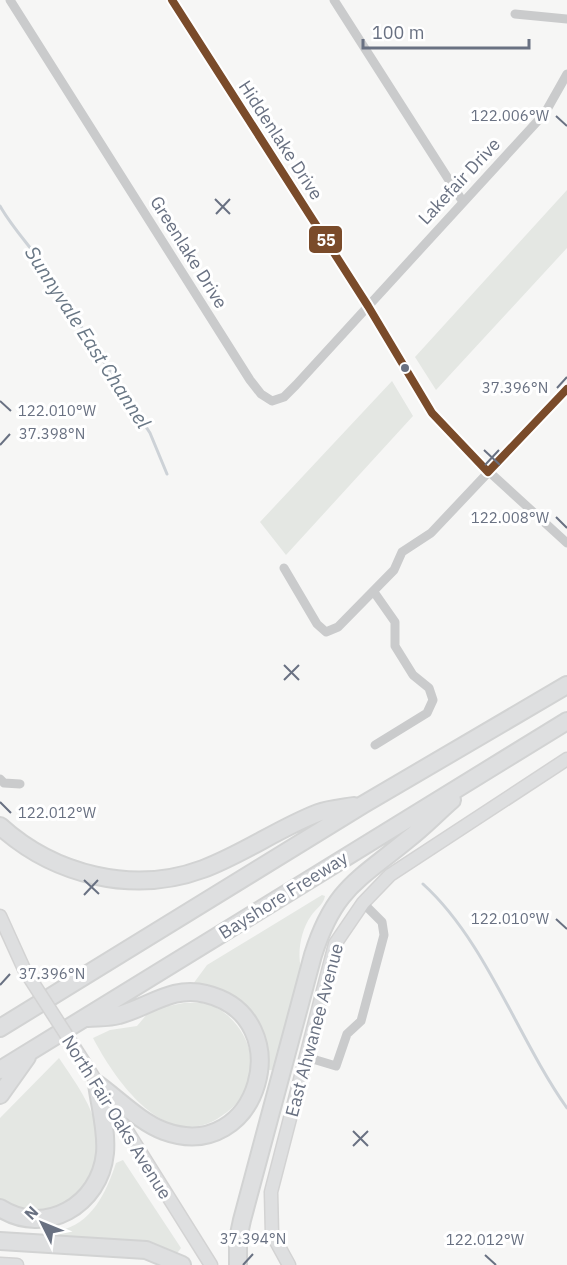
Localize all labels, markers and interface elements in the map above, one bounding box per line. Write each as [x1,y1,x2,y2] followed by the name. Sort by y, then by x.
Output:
[363,12,530,50] scale bar
[372,21,424,44] text: 100 m
[234,76,328,204] street label: Hiddenlake Drive
[471,106,550,125] text: 122.006°W
[413,133,505,229] street label: Lakefair Drive
[145,191,233,313] street label: Greenlake Drive
[308,225,343,254] line badge: 55
[316,230,336,250] text: 55
[19,241,158,434] water label: Sunnyvale East Channel
[399,362,411,374] unlabelled marker
[482,378,548,397] text: 37.396°N
[18,401,97,420] text: 122.010°W
[19,424,85,443] text: 37.398°N
[471,508,550,527] text: 122.008°W
[18,803,97,822] text: 122.012°W
[214,846,352,944] street label: Bayshore Freeway
[471,909,550,928] text: 122.010°W
[280,941,348,1119] street label: East Ahwanee Avenue
[19,964,85,983] text: 37.396°N
[57,1031,177,1203] street label: North Fair Oaks Avenue
[12,1193,72,1253] north arrow
[20,1202,42,1224] text: N
[220,1229,286,1248] text: 37.394°N
[446,1230,525,1249] text: 122.012°W

